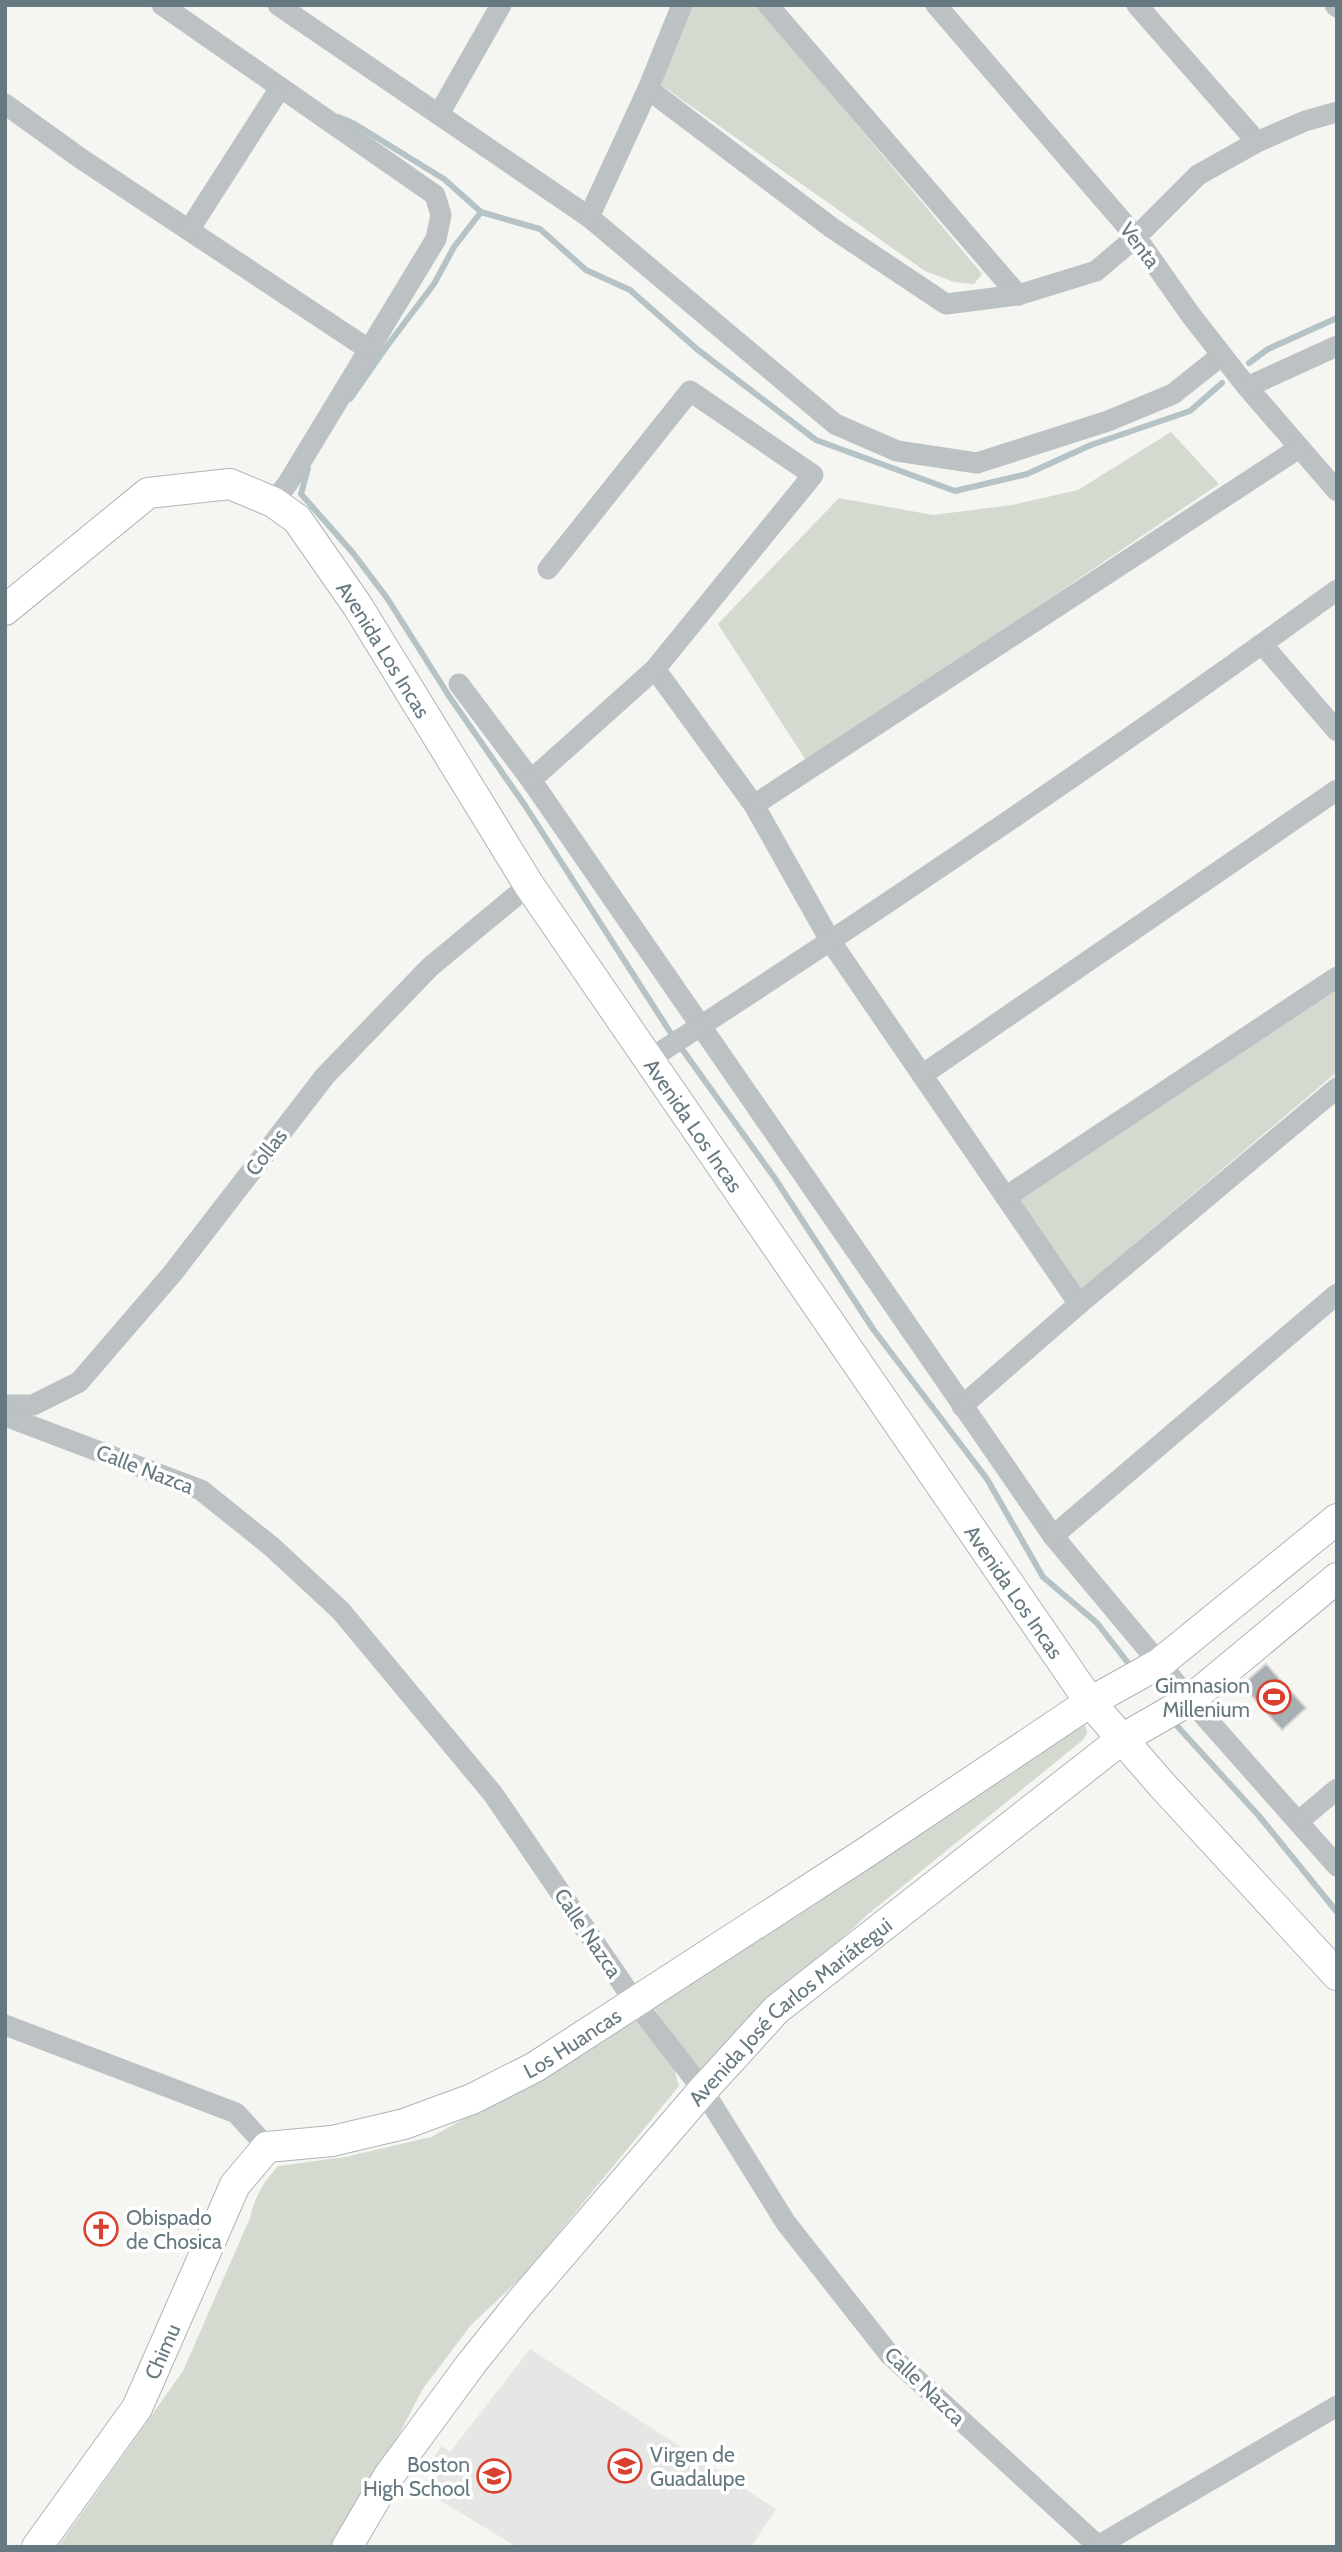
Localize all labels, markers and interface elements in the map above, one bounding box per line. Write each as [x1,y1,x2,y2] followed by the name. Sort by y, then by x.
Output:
[1115,217,1165,273] street label: Venta
[332,576,436,723] street label: Avenida Los Incas
[639,1054,749,1197] street label: Avenida Los Incas
[240,1123,292,1181] street label: Collas
[93,1439,197,1499] street label: Calle Nazca
[960,1520,1069,1663] street label: Avenida Los Incas
[1155,1673,1250,1722] place label: Gimnasion Millenium
[1255,1678,1293,1716] sports icon: Gimnasion Millenium
[549,1884,627,1982] street label: Calle Nazca
[683,1912,896,2111] street label: Avenida José Carlos Mariátegui
[519,2002,626,2083] street label: Los Huancas
[126,2205,222,2254] place label: Obispado de Chosica
[82,2210,120,2248] church icon: Obispado de Chosica
[139,2320,185,2383] street label: Chimu
[880,2341,970,2431] street label: Calle Nazca
[650,2442,745,2491] place label: Virgen de Guadalupe
[606,2447,644,2485] school or university icon: Virgen de Guadalupe
[363,2452,470,2501] place label: Boston High School
[475,2457,513,2495] school or university icon: Boston High School

